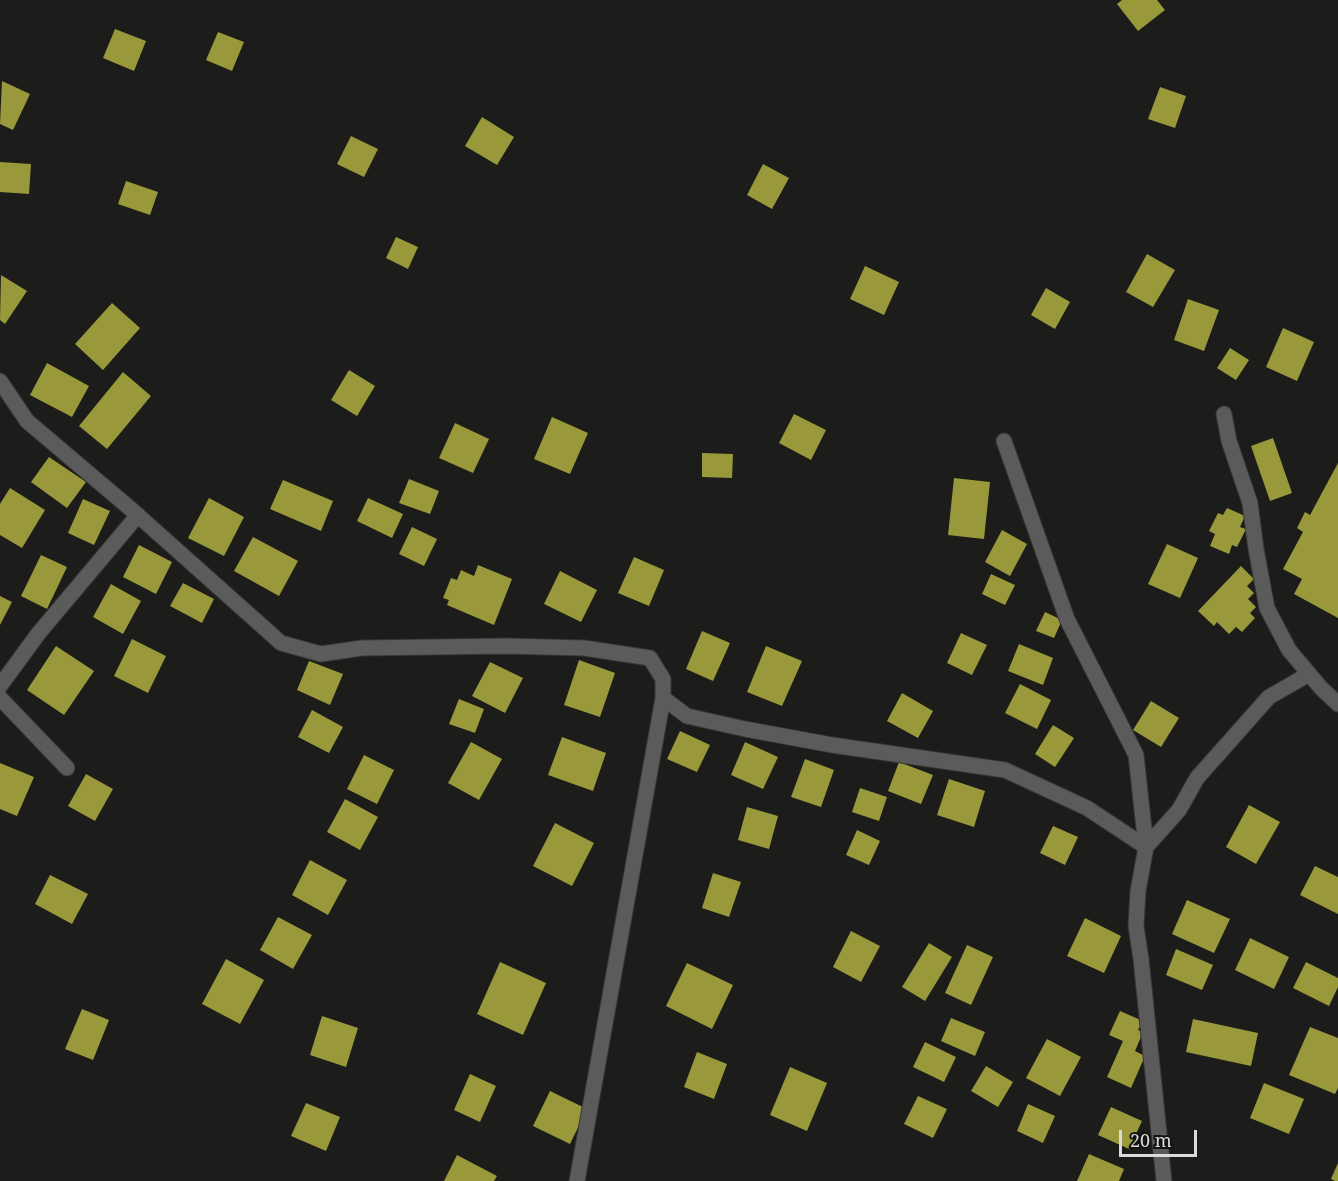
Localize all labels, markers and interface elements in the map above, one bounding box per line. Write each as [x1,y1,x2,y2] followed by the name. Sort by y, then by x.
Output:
[1122,1118,1200,1156] scale bar
[1130,1128,1172,1152] text: 20 m

